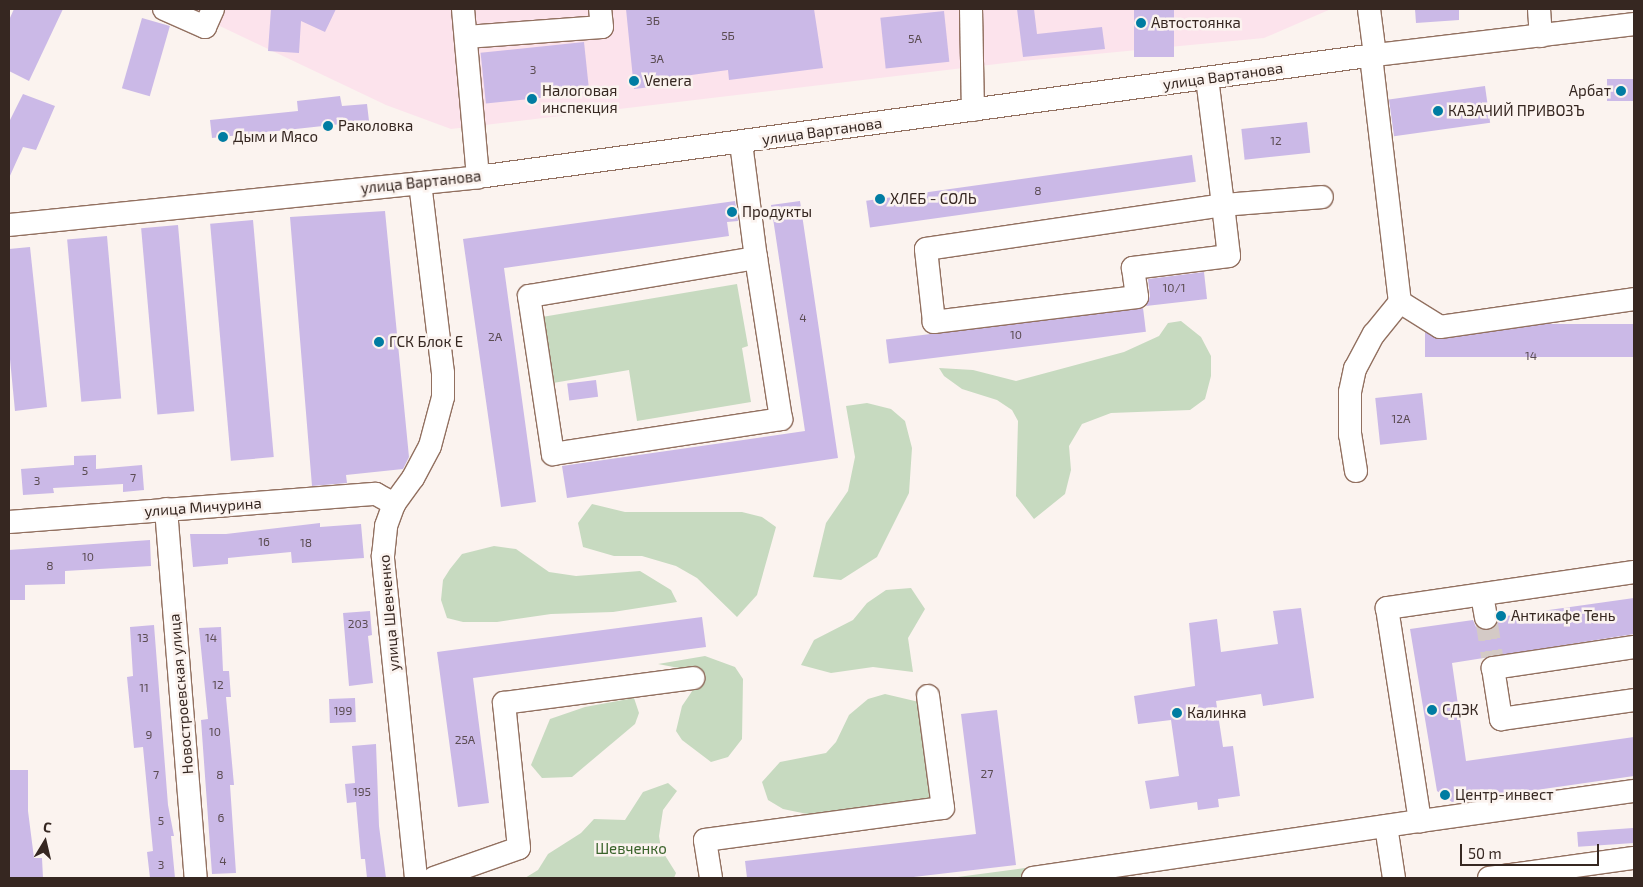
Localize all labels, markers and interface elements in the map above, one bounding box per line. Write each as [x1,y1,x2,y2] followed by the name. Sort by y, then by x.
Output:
[646,14,660,28] house number: 3Б
[1151,14,1241,32] place label: Автостоянка
[1135,17,1147,29] marker: Автостоянка
[721,29,735,43] house number: 5Б
[908,32,922,46] house number: 5А
[650,52,664,66] house number: 3А
[1162,59,1284,93] street label: улица Вартанова
[530,63,536,77] house number: 3
[644,72,692,90] place label: Venera
[628,75,640,87] marker: Venera
[542,81,618,116] place label: Налоговая инспекция
[1569,82,1611,100] place label: Арбат
[1615,85,1627,97] marker: Арбат
[526,93,538,105] marker: Налоговая инспекция
[1448,102,1585,120] place label: КАЗАЧИЙ ПРИВОЗЪ
[1432,105,1444,117] marker: КАЗАЧИЙ ПРИВОЗЪ
[761,114,883,148] street label: улица Вартанова
[338,117,413,135] place label: Раколовка
[322,120,334,132] marker: Раколовка
[233,128,318,146] place label: Дым и Мясо
[217,131,229,143] marker: Дым и Мясо
[1270,134,1282,148] house number: 12
[360,167,482,197] street label: улица Вартанова
[1034,184,1042,198] house number: 8
[890,190,977,208] place label: ХЛЕБ - СОЛЬ
[874,193,886,205] marker: ХЛЕБ - СОЛЬ
[742,203,812,221] place label: Продукты
[726,206,738,218] marker: Продукты
[1163,281,1185,295] house number: 10/1
[799,311,807,325] house number: 4
[1010,328,1022,342] house number: 10
[488,330,502,344] house number: 2А
[389,333,463,351] place label: ГСК Блок Е
[373,336,385,348] marker: ГСК Блок Е
[1525,349,1537,363] house number: 14
[1392,412,1410,426] house number: 12А
[82,464,88,478] house number: 5
[130,471,136,485] house number: 7
[34,474,40,488] house number: 3
[144,494,262,520] street label: улица Мичурина
[258,535,270,549] house number: 16
[300,536,312,550] house number: 18
[82,550,94,564] house number: 10
[375,554,403,672] street label: улица Шевченко
[46,559,54,573] house number: 8
[1511,607,1615,625] place label: Антикафе Тень
[1495,610,1507,622] marker: Антикафе Тень
[165,613,197,775] street label: Новостроевская улица
[348,617,368,631] house number: 203
[137,631,149,645] house number: 13
[205,631,217,645] house number: 14
[212,678,224,692] house number: 12
[139,681,149,695] house number: 11
[1442,701,1479,719] place label: СДЭК
[334,704,352,718] house number: 199
[1187,704,1247,722] place label: Калинка
[1426,704,1438,716] marker: СДЭК
[1171,707,1183,719] marker: Калинка
[209,725,221,739] house number: 10
[146,728,152,742] house number: 9
[455,733,475,747] house number: 25А
[981,767,993,781] house number: 27
[153,768,159,782] house number: 7
[216,768,224,782] house number: 8
[353,785,371,799] house number: 195
[1455,786,1554,804] place label: Центр-инвест
[1439,789,1451,801] marker: Центр-инвест
[218,811,224,825] house number: 6
[158,814,164,828] house number: 5
[20,817,70,867] north arrow
[42,818,53,836] text: С
[1463,834,1602,866] scale bar
[595,840,667,858] park label: Шевченко
[1468,844,1502,862] text: 50 m
[219,854,227,868] house number: 4
[158,858,164,872] house number: 3

